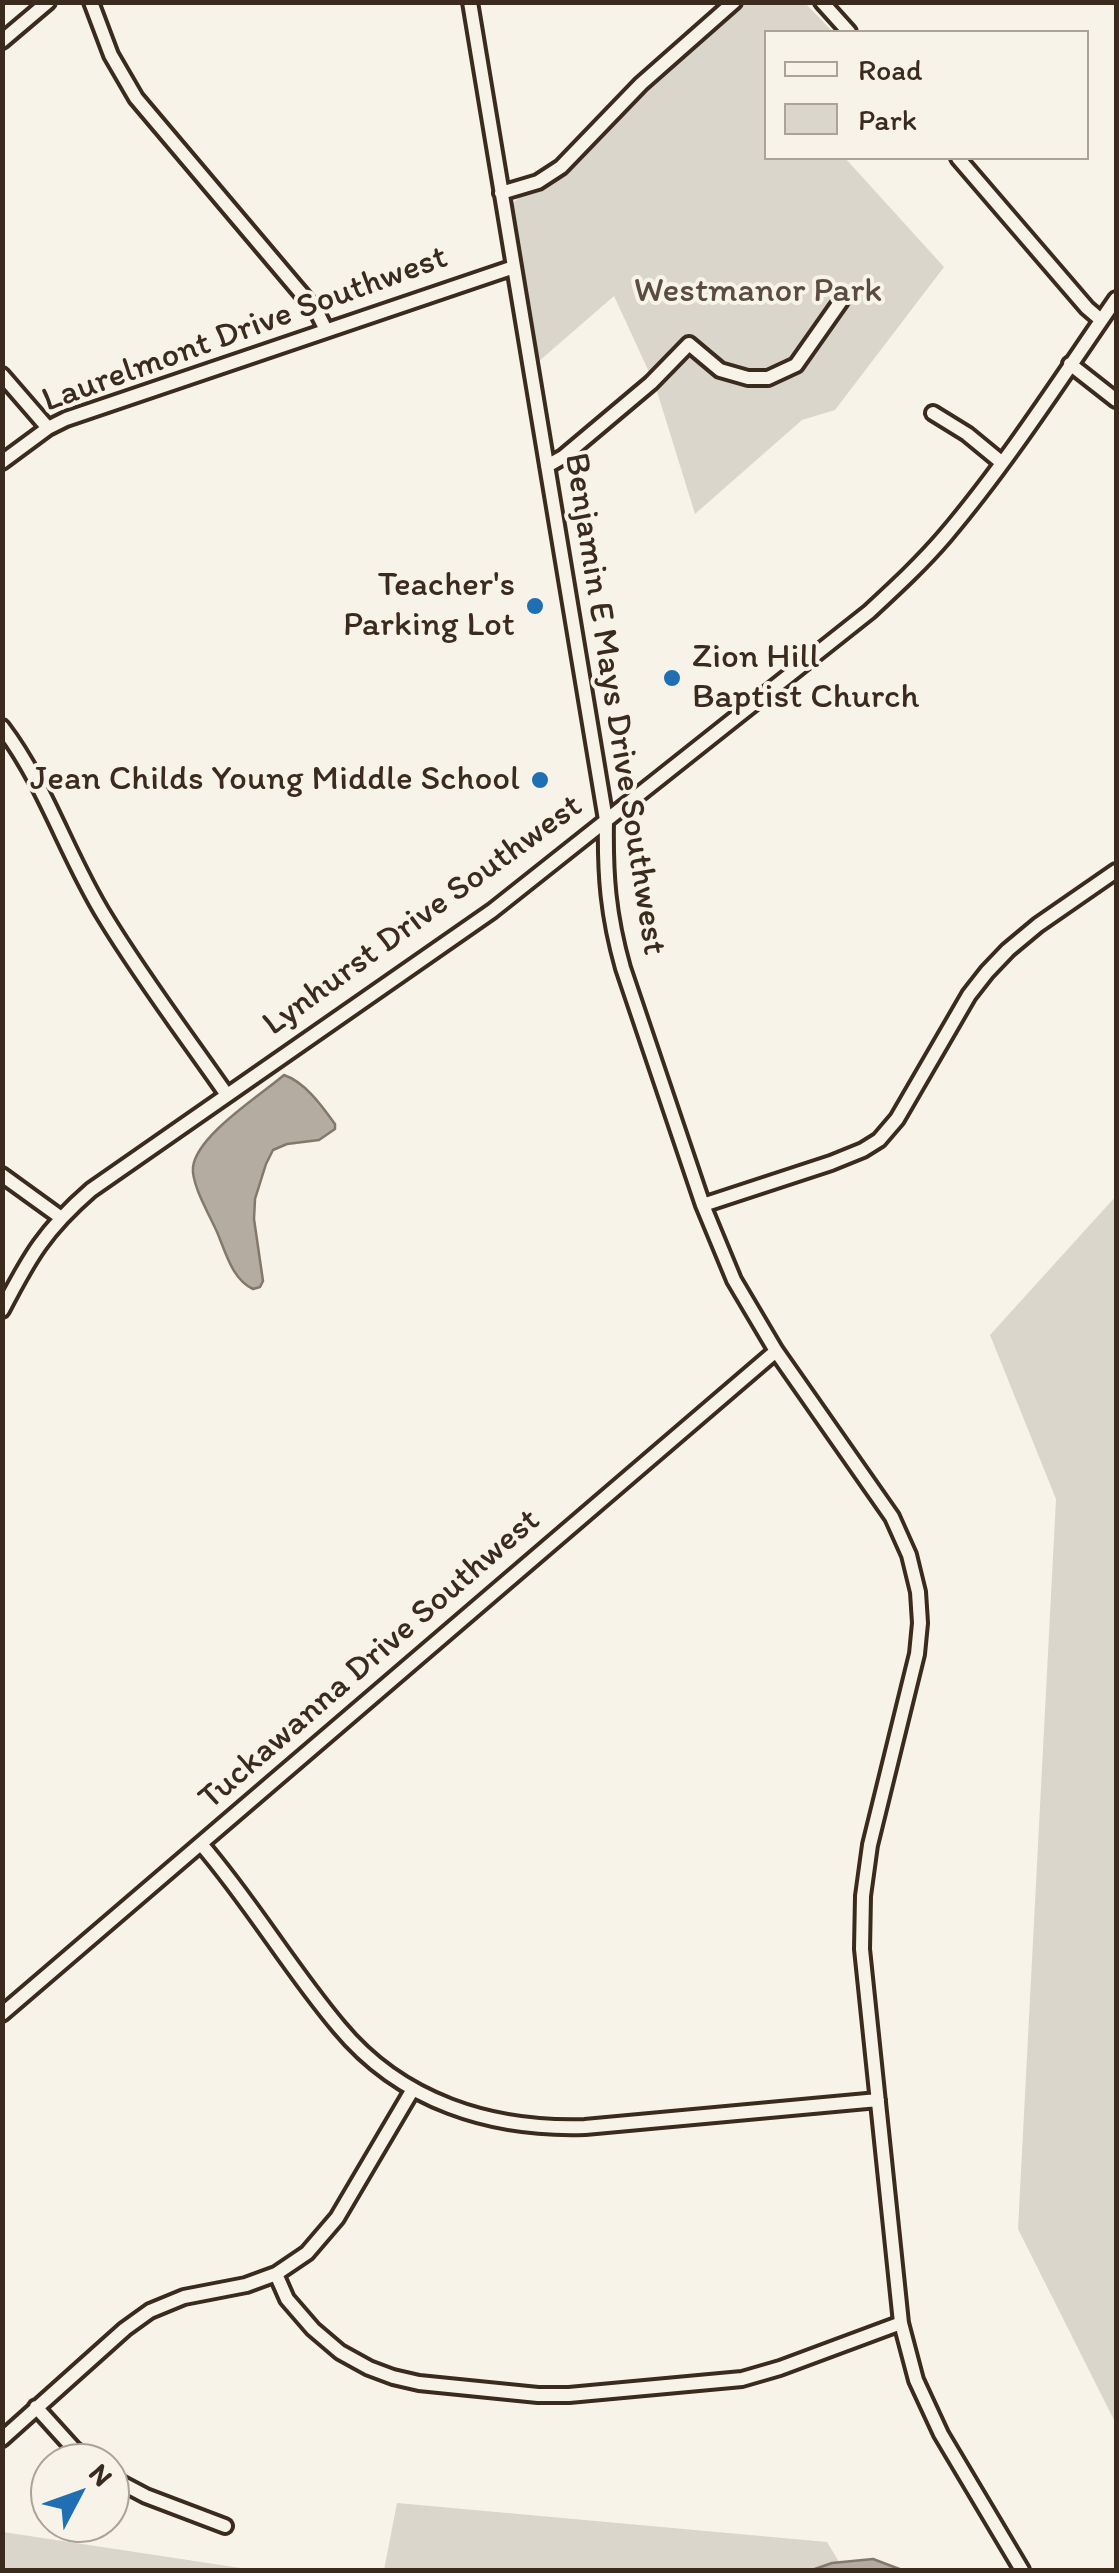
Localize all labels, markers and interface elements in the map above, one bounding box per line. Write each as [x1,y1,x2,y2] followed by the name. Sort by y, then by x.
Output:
[764,30,1089,160] legend
[858,51,923,88] text: Road
[858,101,917,138] text: Park
[37,237,453,423] street label: Laurelmont Drive Southwest
[634,271,882,313] park label: Westmanor Park
[554,450,674,958] street label: Benjamin E Mays Drive Southwest
[343,565,515,647] place label: Teacher's Parking Lot
[524,595,546,617] marker: Teacher's Parking Lot
[692,637,919,719] place label: Zion Hill Baptist Church
[661,667,683,689] marker: Zion Hill Baptist Church
[30,759,520,801] place label: Jean Childs Young Middle School
[529,769,551,791] marker: Jean Childs Young Middle School
[255,786,591,1046] street label: Lynhurst Drive Southwest
[191,1500,549,1820] street label: Tuckawanna Drive Southwest
[30,2443,130,2543] north arrow
[82,2456,120,2493] text: N

